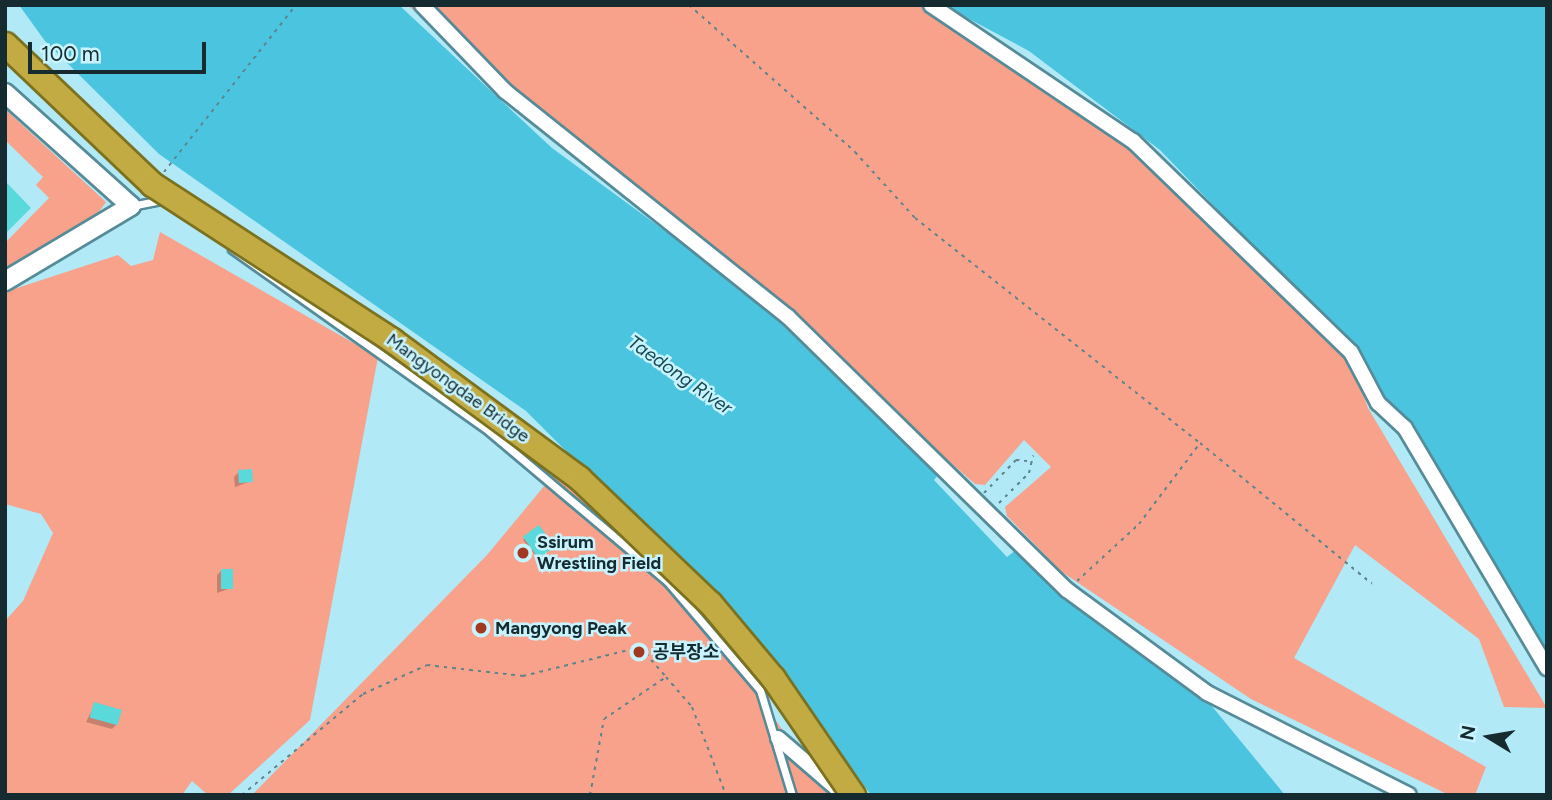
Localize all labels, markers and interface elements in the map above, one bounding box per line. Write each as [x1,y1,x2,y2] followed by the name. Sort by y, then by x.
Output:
[32,28,210,72] scale bar
[41,41,100,66] text: 100 m
[382,329,534,447] street label: Mangyongdae Bridge
[623,331,737,419] water label: Taedong River
[537,532,661,574] place label: Ssirum Wrestling Field
[515,545,531,561] marker: Ssirum Wrestling Field
[495,617,627,639] place label: Mangyong Peak
[473,620,489,636] marker: Mangyong Peak
[653,641,719,663] place label: 공부장소
[631,644,647,660] marker: 공부장소
[1454,702,1524,772] north arrow
[1455,723,1481,742] text: N

